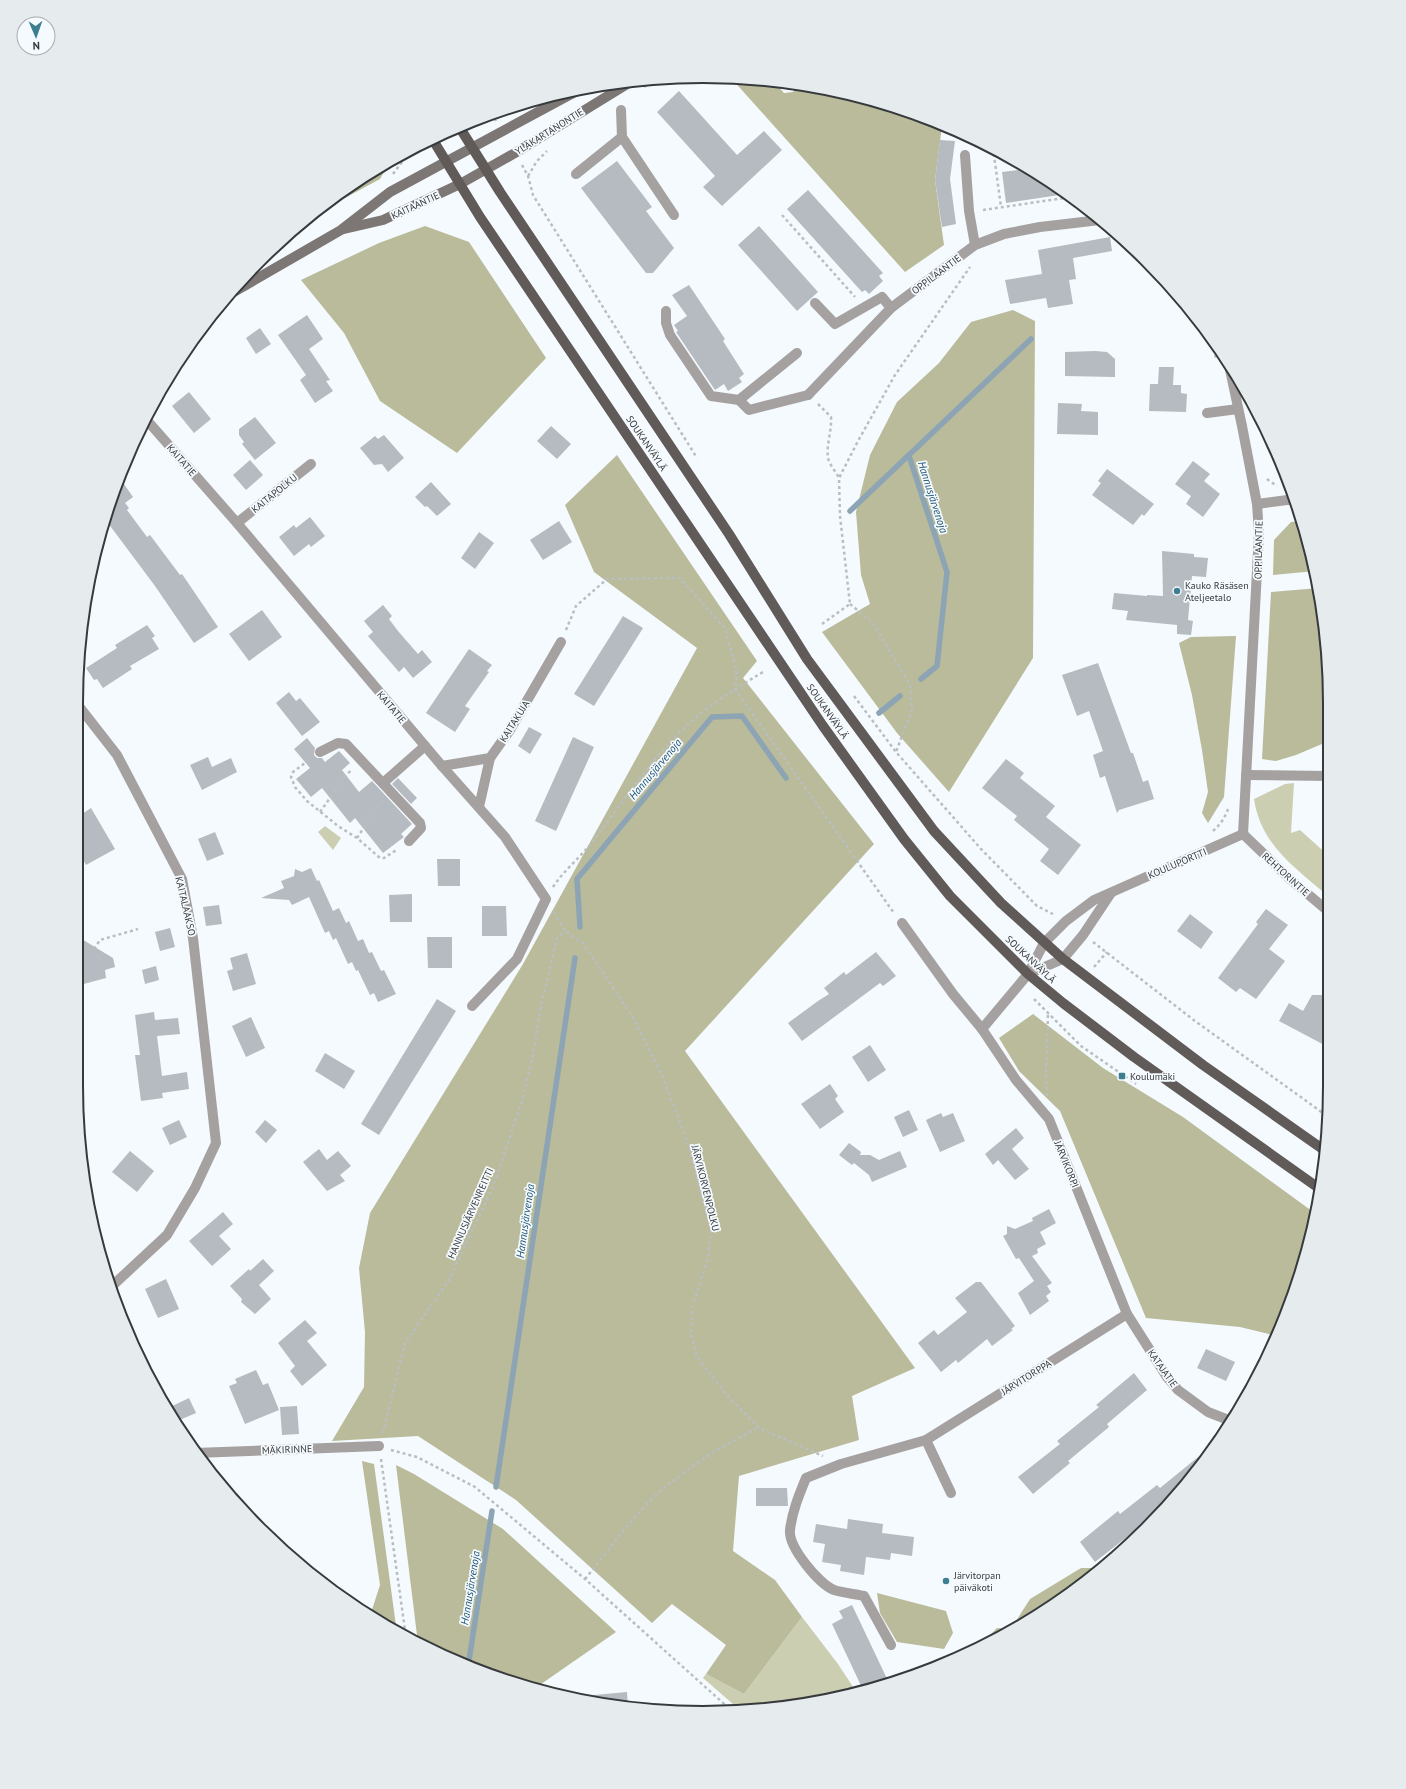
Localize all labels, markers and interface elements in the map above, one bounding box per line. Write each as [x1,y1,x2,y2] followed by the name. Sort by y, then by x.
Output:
[16,16,56,56] north arrow
[32,39,40,53] text: N
[513,105,586,158] street label: YLÄKARTANONTIE
[389,189,441,222] street label: KAITAANTIE
[909,252,964,297] street label: OPPILAANTIE
[623,413,670,474] street label: SOUKANVÄYLÄ
[164,442,199,479] street label: KAITATIE
[915,459,951,535] water label: Hannusjärvenoja
[249,471,300,516] street label: KAITAPOLKU
[1251,521,1266,579] street label: OPPILAANTIE
[1185,579,1249,604] place label: Kauko Räsäsen Ateljeetalo
[1172,586,1182,596] marker: Kauko Räsäsen Ateljeetalo
[804,681,851,741] street label: SOUKANVÄYLÄ
[374,688,409,726] street label: KAITATIE
[497,698,532,744] street label: KAITAKUJA
[626,735,685,802] water label: Hannusjärvenoja
[1146,845,1208,882] street label: KOULUPORTTI
[1259,850,1312,899] street label: REHTORINTIE
[172,875,199,937] street label: KAITALAAKSO
[1003,933,1059,986] street label: SOUKANVÄYLÄ
[1130,1070,1175,1083] place label: Koulumäki
[1117,1071,1127,1081] marker: Koulumäki
[1051,1138,1082,1190] street label: JÄRVIKORPI
[688,1143,723,1233] street label: JÄRVIKORVENPOLKU
[445,1166,496,1261] street label: HANNUSJÄRVENREITTI
[513,1182,537,1259] water label: Hannusjärvenoja
[1145,1347,1180,1390] street label: KATAJATIE
[998,1357,1054,1399] street label: JÄRVITORPPA
[262,1442,312,1457] street label: MÄKIRINNE
[457,1549,483,1626] water label: Hannusjärvenoja
[953,1569,1001,1594] place label: Järvitorpan päiväkoti
[941,1576,951,1586] marker: Järvitorpan päiväkoti

